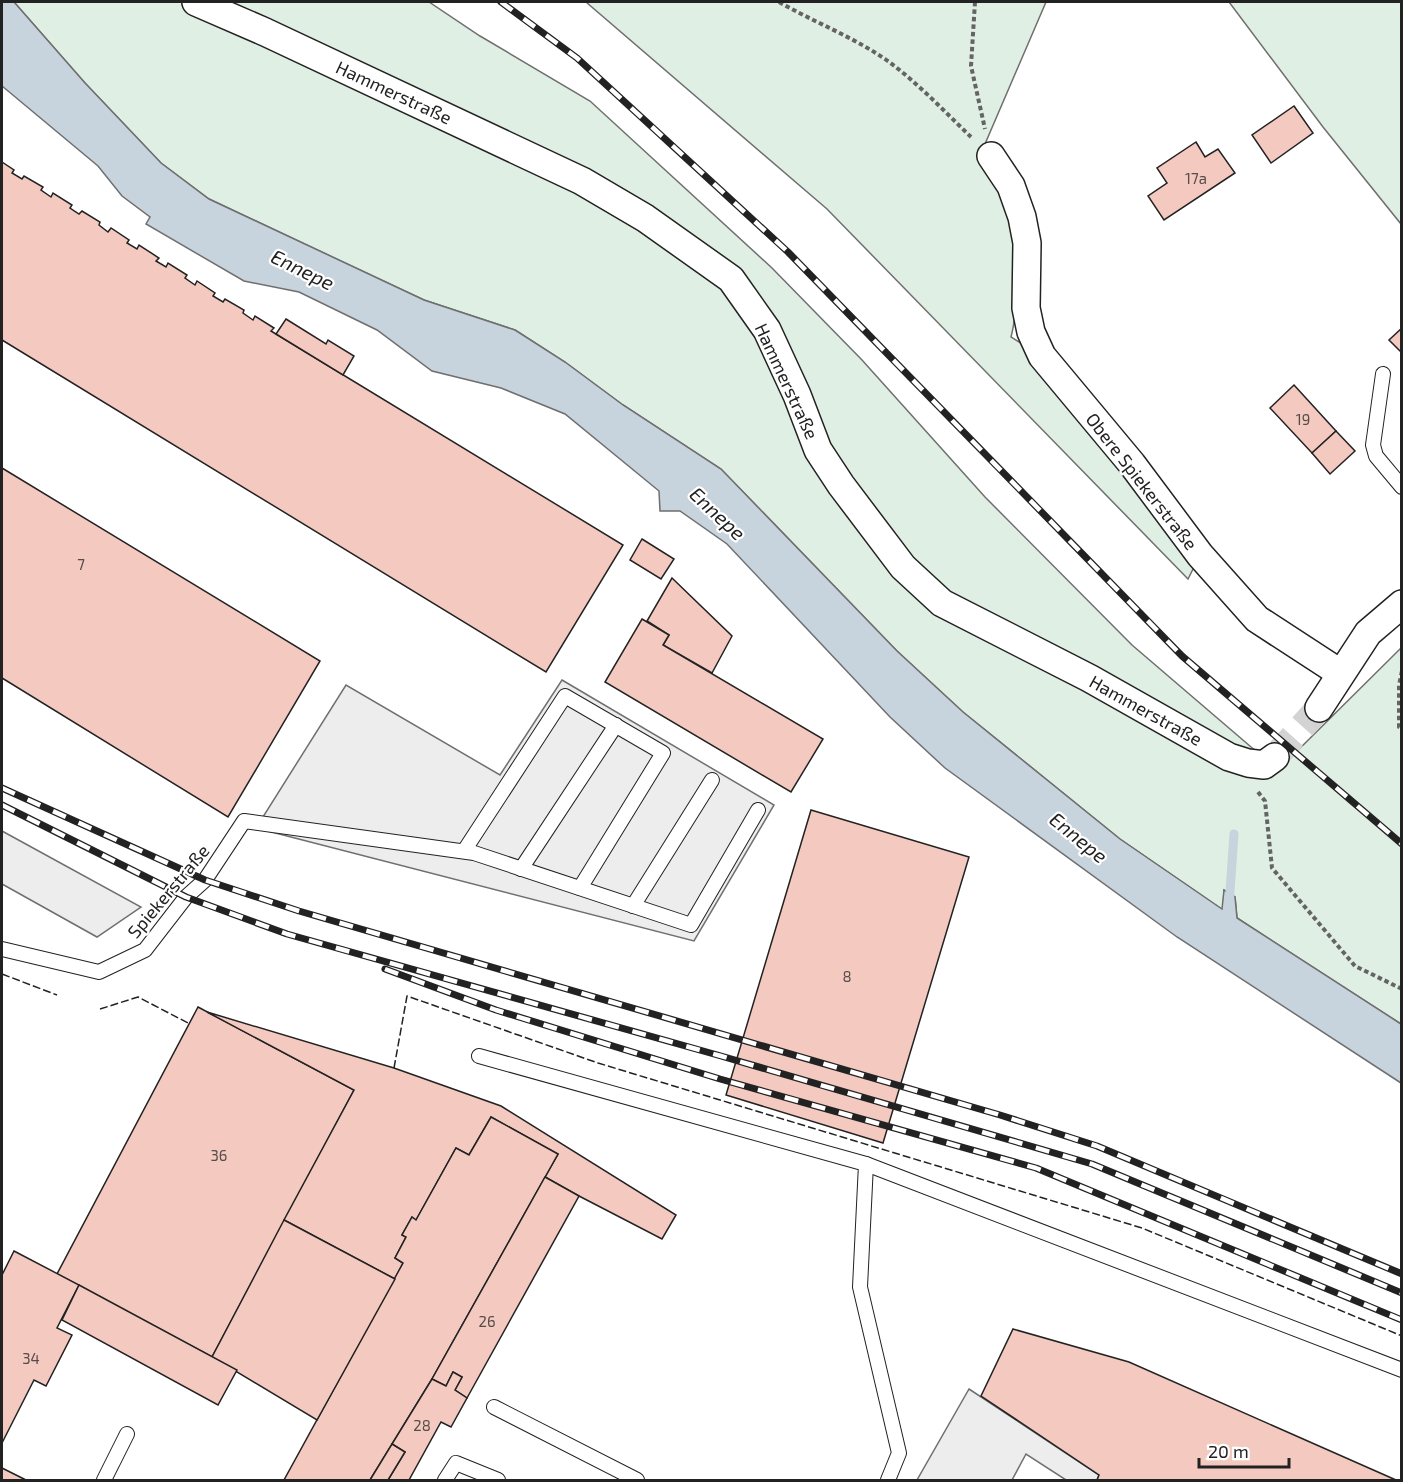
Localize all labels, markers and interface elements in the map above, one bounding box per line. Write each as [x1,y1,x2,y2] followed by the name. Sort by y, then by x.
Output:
[333,56,455,128] street label: Hammerstraße
[1185,169,1207,187] house number: 17a
[268,243,339,295] water label: Ennepe
[751,320,823,442] street label: Hammerstraße
[1082,408,1202,554] street label: Obere Spiekerstraße
[1296,410,1310,428] house number: 19
[685,481,751,545] water label: Ennepe
[77,555,85,573] house number: 7
[1086,670,1206,750] street label: Hammerstraße
[1045,807,1113,868] water label: Ennepe
[122,840,214,942] street label: Spiekerstraße
[842,967,852,985] house number: 8
[211,1146,227,1164] house number: 36
[478,1312,496,1330] house number: 26
[22,1349,40,1367] house number: 34
[413,1416,431,1434] house number: 28
[1199,1431,1289,1469] scale bar
[1208,1440,1249,1462] text: 20 m

